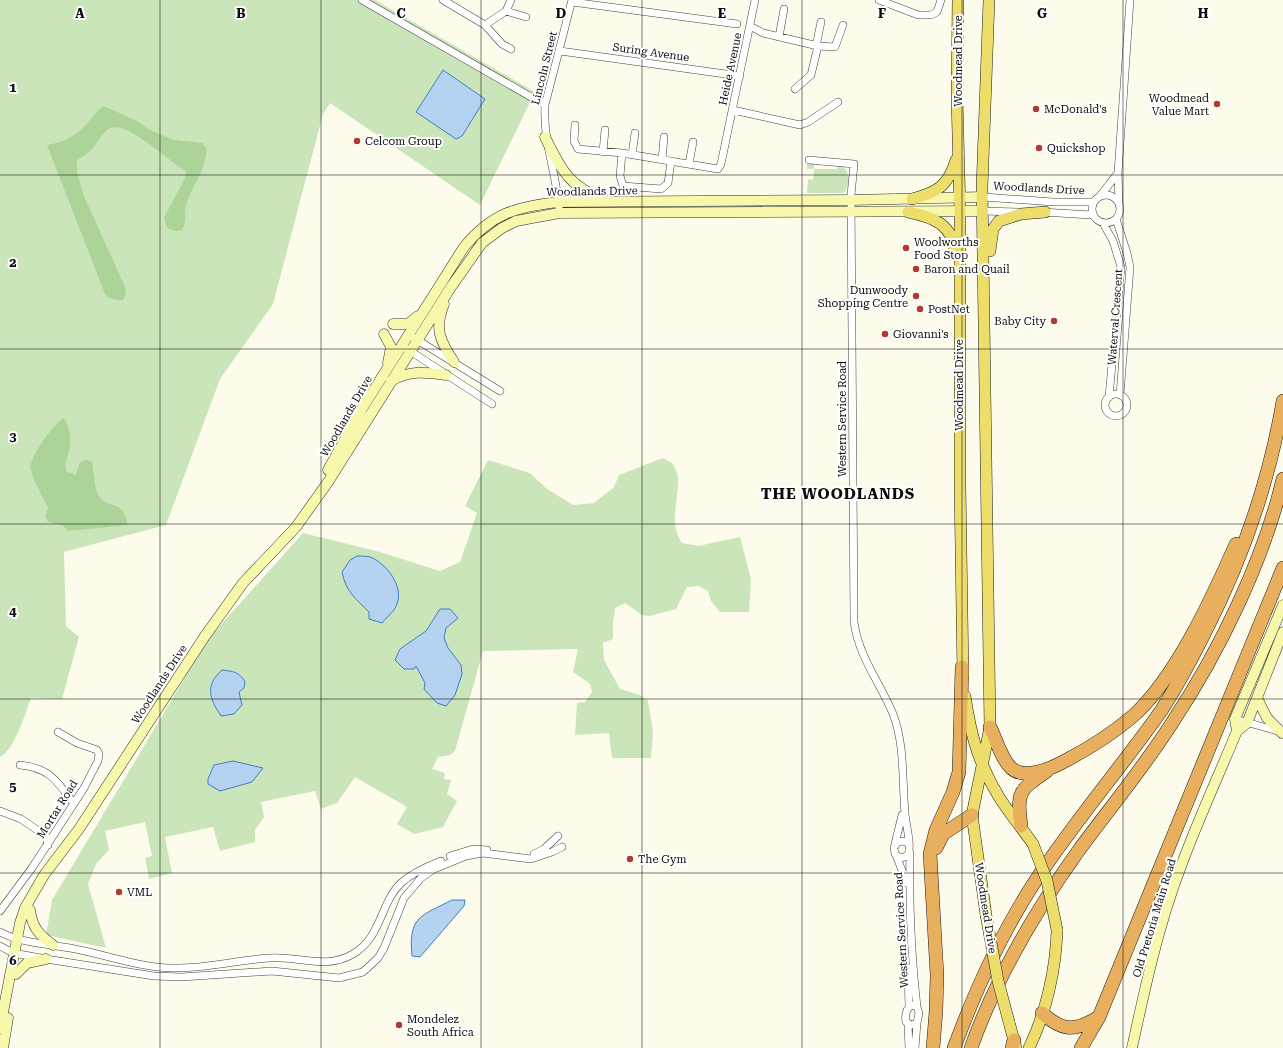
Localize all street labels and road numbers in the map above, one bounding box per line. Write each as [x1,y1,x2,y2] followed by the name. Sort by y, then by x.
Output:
[952,15,965,107] street label: Woodmead Drive
[529,30,560,106] street label: Lincoln Street
[716,32,745,107] street label: Heide Avenue
[612,41,690,64] street label: Suring Avenue
[993,180,1085,197] street label: Woodlands Drive
[546,184,638,199] street label: Woodlands Drive
[1106,268,1125,366] street label: Waterval Crescent
[953,339,966,431] street label: Woodmead Drive
[836,361,849,477] street label: Western Service Road
[318,373,375,459] street label: Woodlands Drive
[129,642,190,726] street label: Woodlands Drive
[34,778,80,841] street label: Mortar Road
[1130,857,1179,979] street label: Old Pretoria Main Road
[972,862,999,954] street label: Woodmead Drive
[892,872,911,988] street label: Western Service Road

